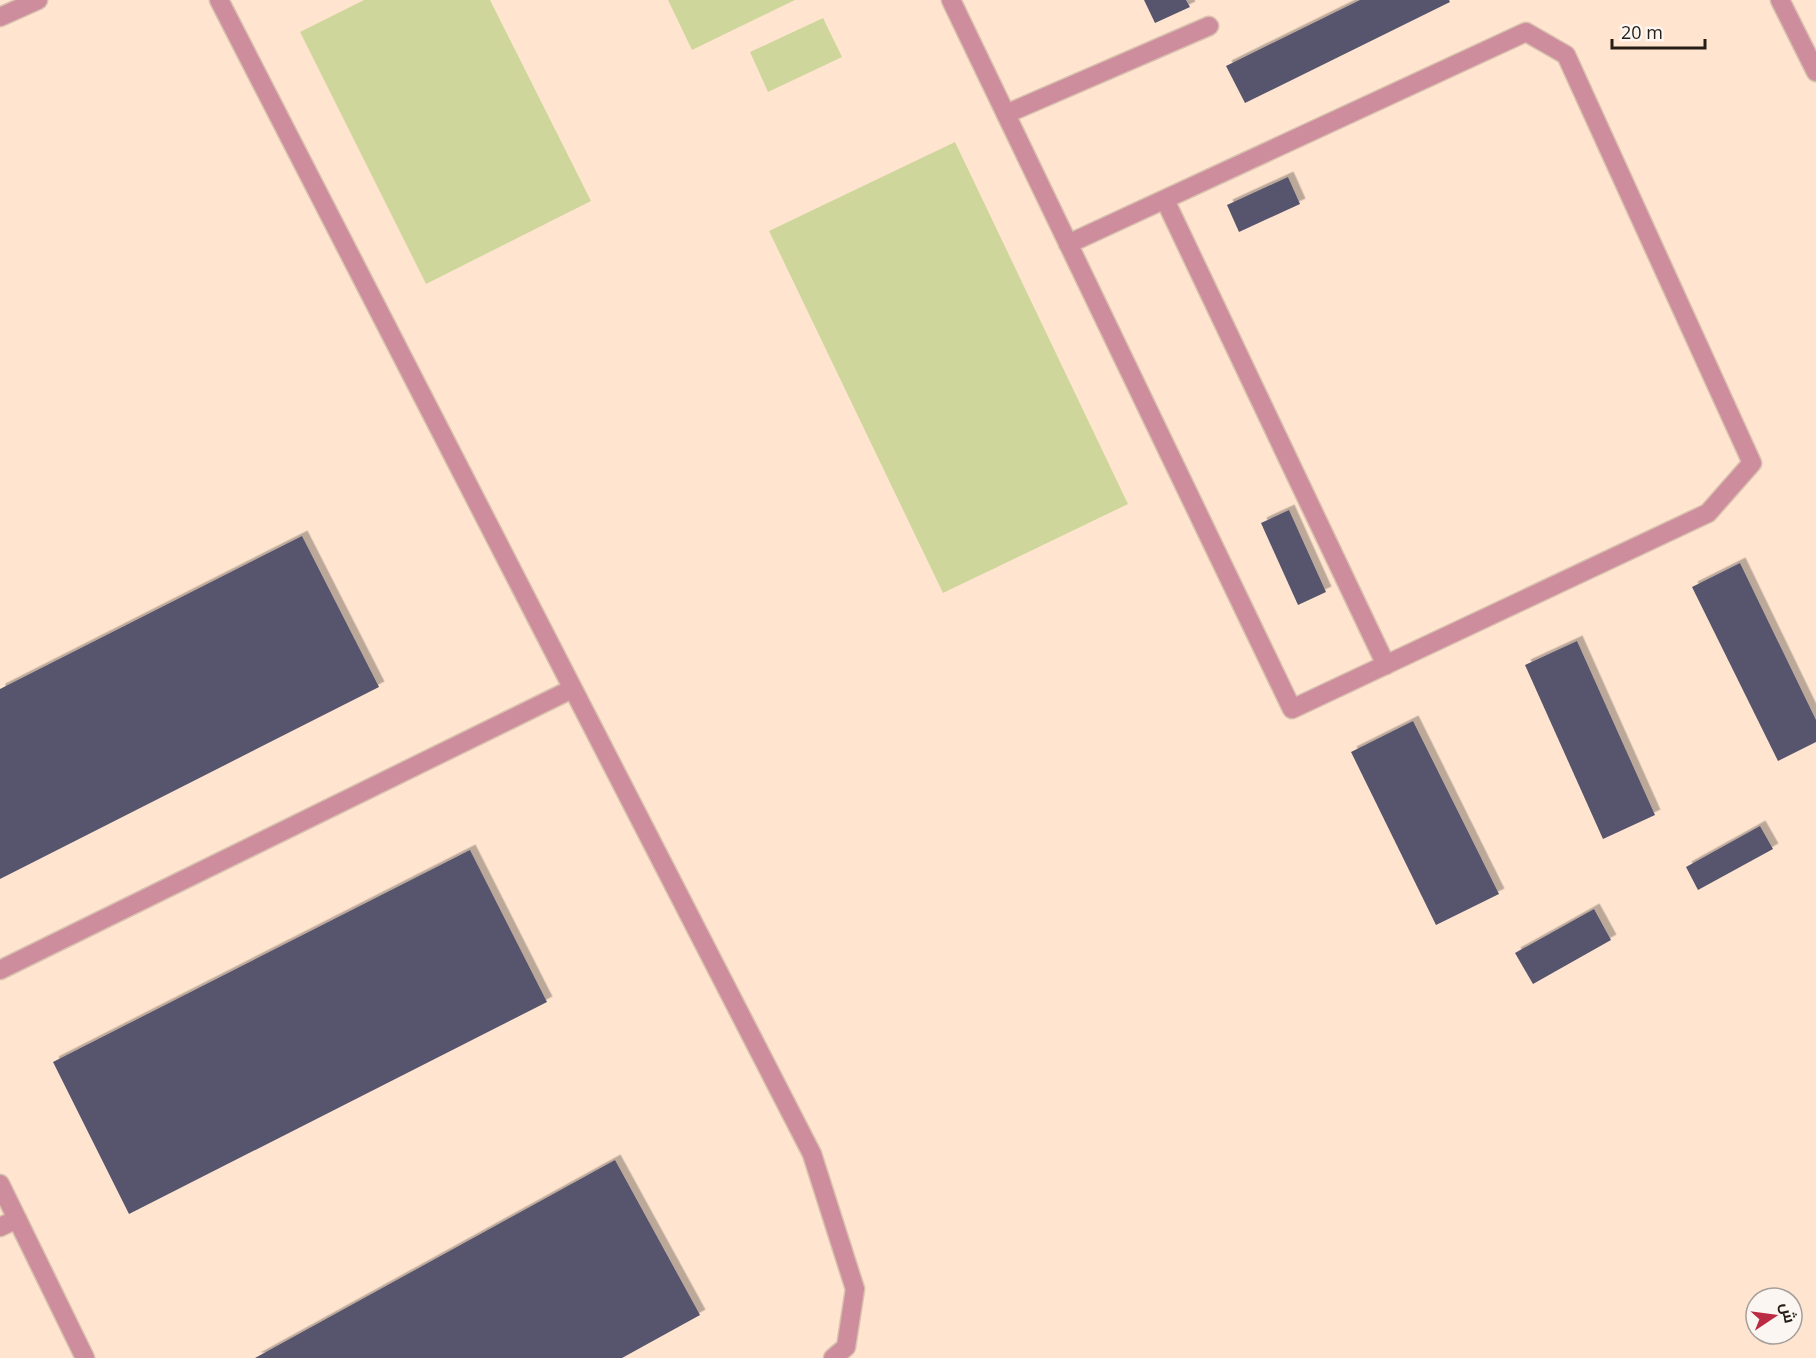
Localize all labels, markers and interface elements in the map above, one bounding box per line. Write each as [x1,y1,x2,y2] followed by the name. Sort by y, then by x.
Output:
[1612,12,1705,50] scale bar
[1621,20,1663,44] text: 20 m
[1744,1286,1804,1346] north arrow
[1776,1300,1802,1325] text: ش

